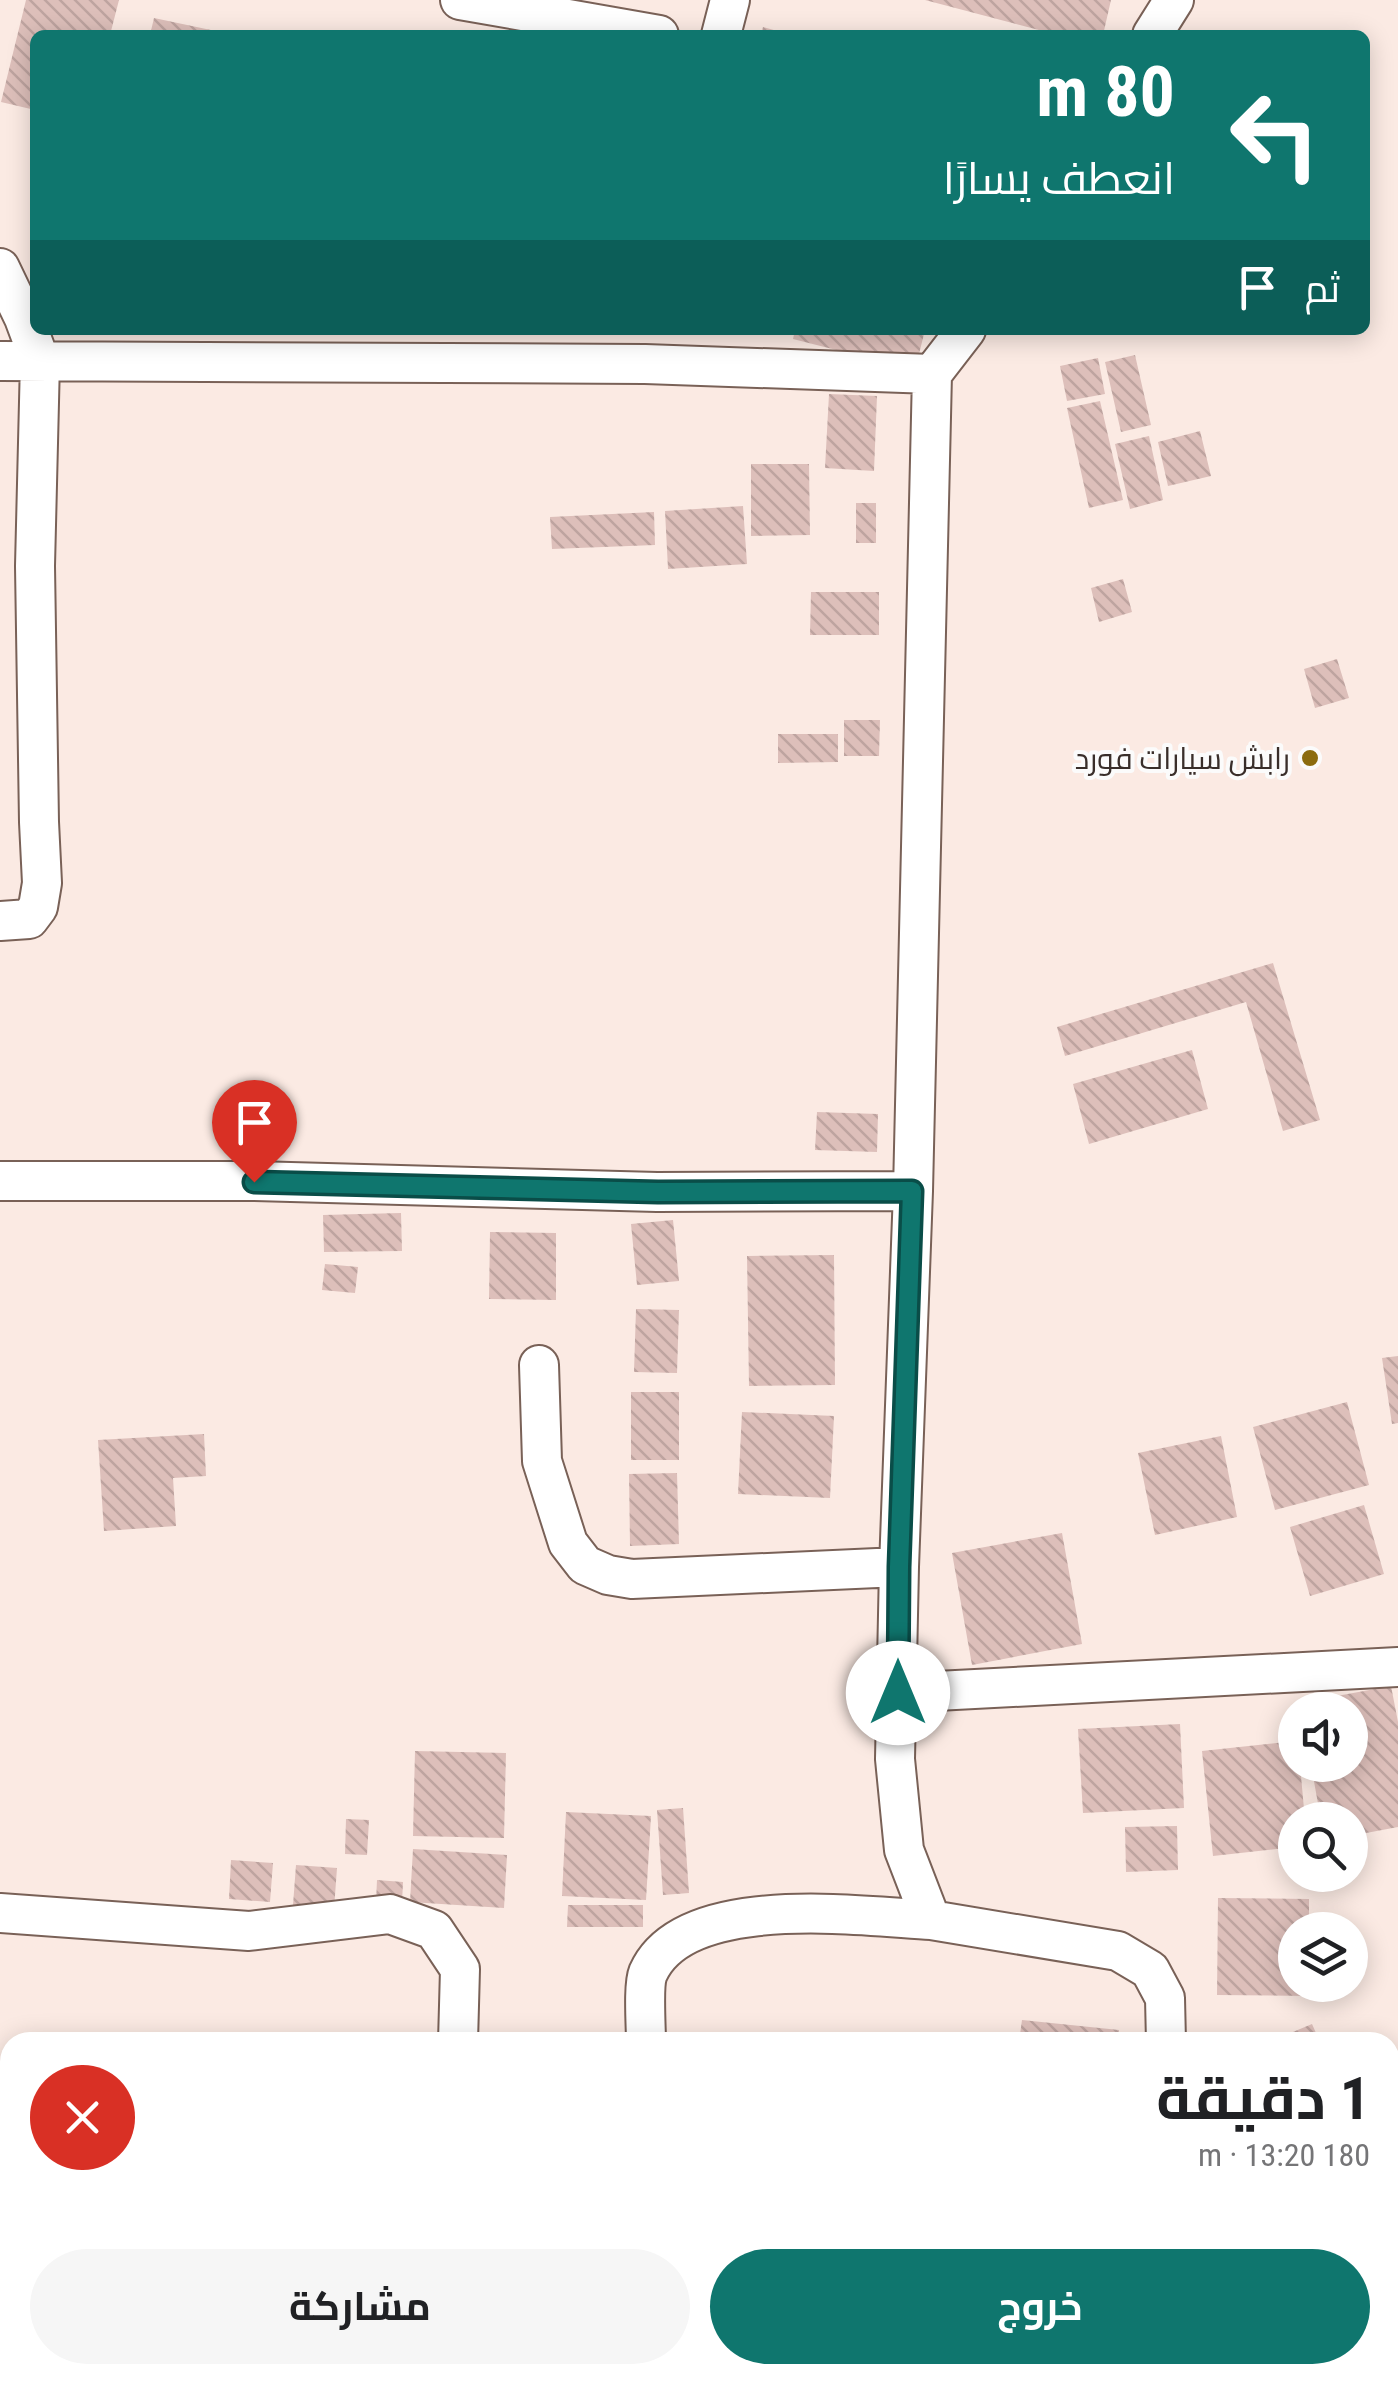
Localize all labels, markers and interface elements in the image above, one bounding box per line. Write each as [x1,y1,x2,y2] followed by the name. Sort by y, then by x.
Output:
[1036,51,1175,133] text: 80 m
[1210,70,1340,200] icon: left
[943,152,1175,205] text: انعطف يسارًا
[1230,260,1285,315] icon: arrive
[1305,267,1340,311] text: ثم
[1075,741,1290,777] place label: رابش سيارات فورد
[1299,747,1321,769] marker: رابش سيارات فورد
[212,1080,297,1183] pin
[227,1095,282,1150] icon: arrive
[846,1641,950,1745] position arrow
[1278,1692,1368,2002] map controls
[1278,1692,1368,1782] button: sound
[1278,1802,1368,1892] button: search
[1278,1912,1368,2002] button: layers
[1156,2063,1370,2134] text: 1 دقيقة
[30,2065,135,2170] button: close
[1198,2136,1370,2174] text: 180 m · 13:20
[30,2249,690,2364] button: مشاركة
[710,2249,1370,2364] button: خروج

